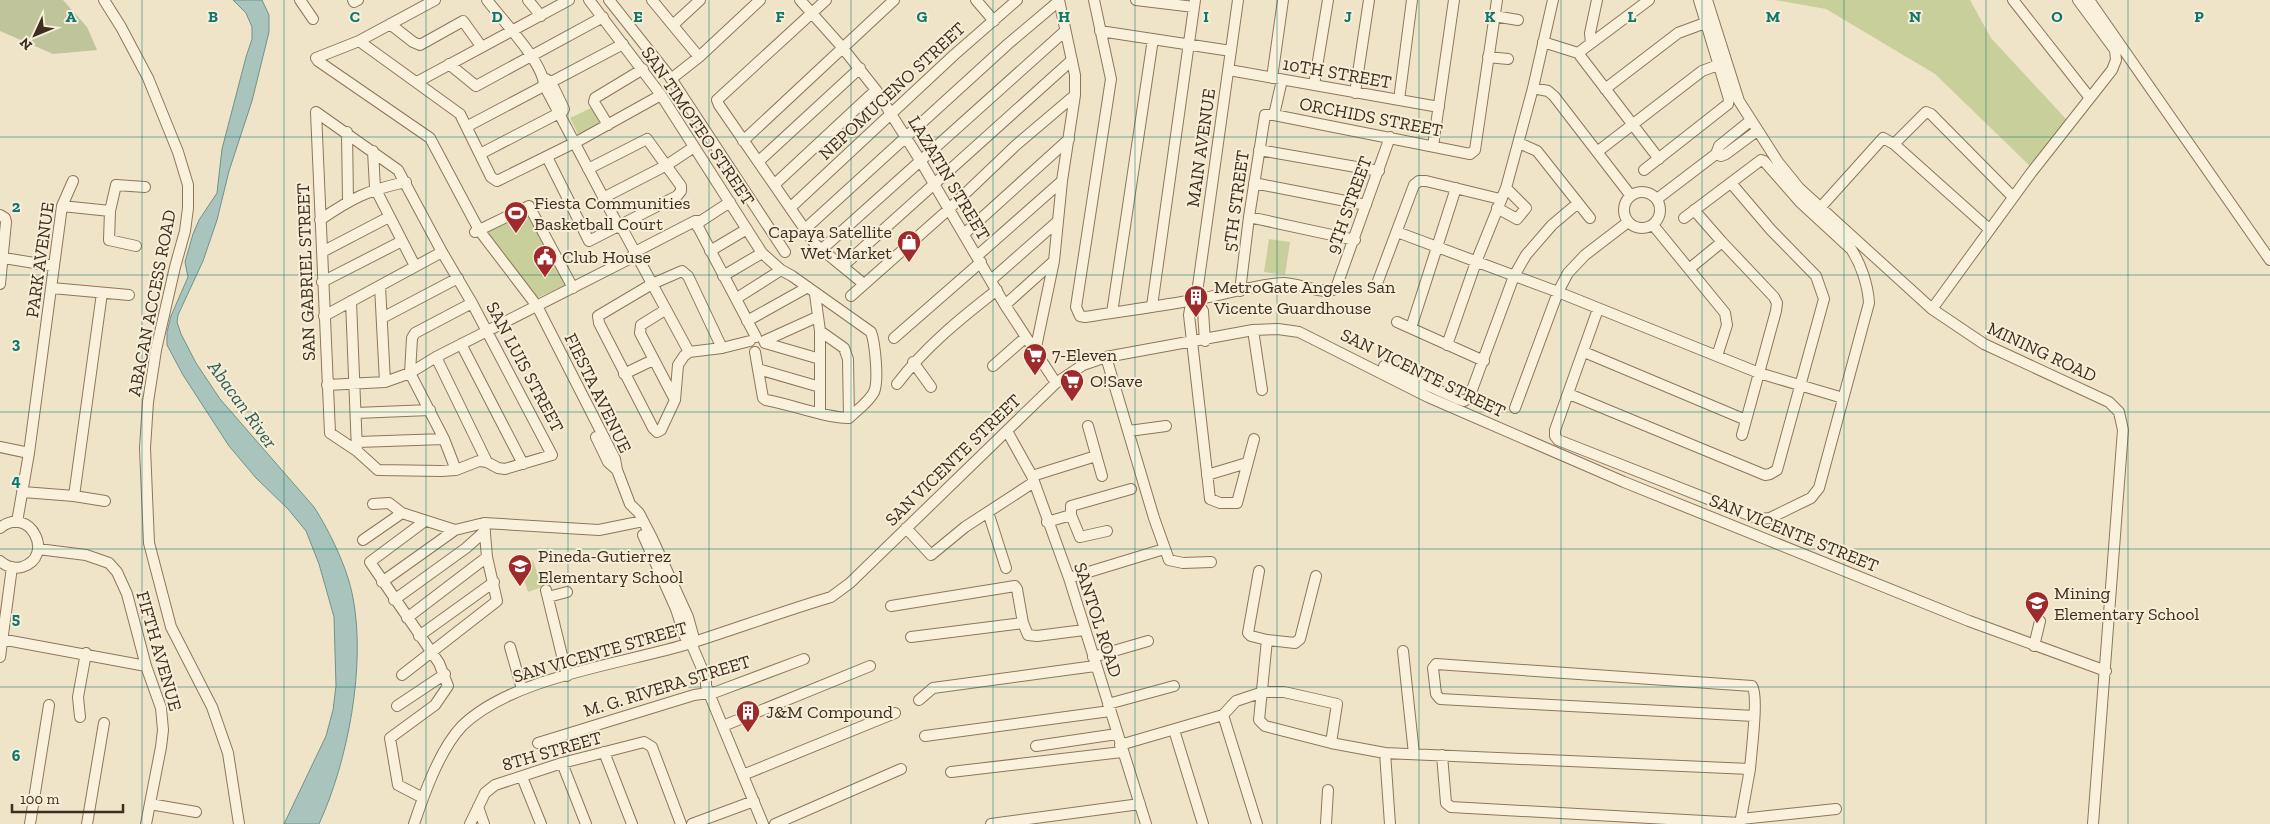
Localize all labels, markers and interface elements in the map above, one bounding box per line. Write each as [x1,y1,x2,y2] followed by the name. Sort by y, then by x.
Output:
[66,7,77,26] text: A
[208,7,218,26] text: B
[350,7,360,26] text: C
[491,7,503,26] text: D
[633,7,643,26] text: E
[775,7,785,26] text: F
[917,7,928,26] text: G
[1058,7,1070,26] text: H
[1203,7,1209,26] text: I
[1344,7,1352,26] text: J
[1485,7,1496,26] text: K
[1628,7,1637,26] text: L
[1766,7,1780,26] text: M
[1909,7,1921,26] text: N
[2051,7,2063,26] text: O
[2194,7,2204,26] text: P
[10,10,60,60] north arrow
[814,17,970,165] street label: NEPOMUCENO STREET
[16,34,36,53] text: N
[637,42,759,210] street label: SAN TIMOTEO STREET
[1281,53,1393,93] street label: 10TH STREET
[1182,87,1220,209] street label: MAIN AVENUE
[1298,92,1444,142] street label: ORCHIDS STREET
[903,112,995,244] street label: LAZATIN STREET
[1218,149,1254,253] street label: 5TH STREET
[1321,153,1377,257] street label: 9TH STREET
[292,183,320,361] street label: SAN GABRIEL STREET
[534,192,690,235] place label: Fiesta Communities Basketball Court
[12,197,21,216] text: 2
[503,200,529,234] sports icon: Fiesta Communities Basketball Court
[21,201,59,319] street label: PARK AVENUE
[123,208,181,398] street label: ABACAN ACCESS ROAD
[768,221,892,264] place label: Capaya Satellite Wet Market
[896,229,922,263] shop icon: Capaya Satellite Wet Market
[532,244,558,278] public building icon: Club House
[562,246,651,268] place label: Club House
[1213,276,1396,319] place label: MetroGate Angeles San Vicente Guardhouse
[1183,284,1209,318] building icon: MetroGate Angeles San Vicente Guardhouse
[481,298,569,436] street label: SAN LUIS STREET
[1984,317,2100,387] street label: MINING ROAD
[1337,324,1509,422] street label: SAN VICENTE STREET
[560,330,636,456] street label: FIESTA AVENUE
[12,334,21,353] text: 3
[1022,342,1048,376] supermarket icon: 7-Eleven
[1052,344,1118,366] place label: 7-Eleven
[202,355,282,453] water label: Abacan River
[1059,368,1085,402] supermarket icon: O!Save
[1090,370,1143,392] place label: O!Save
[880,389,1026,531] street label: SAN VICENTE STREET
[11,471,21,490] text: 4
[1706,489,1882,577] street label: SAN VICENTE STREET
[538,545,683,588] place label: Pineda-Gutierrez Elementary School
[507,553,533,587] school or university icon: Pineda-Gutierrez Elementary School
[1069,560,1127,680] street label: SANTOL ROAD
[2054,582,2199,625] place label: Mining Elementary School
[131,589,187,713] street label: FIFTH AVENUE
[2024,590,2050,624] school or university icon: Mining Elementary School
[12,609,20,628] text: 5
[510,617,690,687] street label: SAN VICENTE STREET
[581,650,753,722] street label: M. G. RIVERA STREET
[735,699,761,733] building icon: J&M Compound
[766,701,893,723] place label: J&M Compound
[500,726,604,776] street label: 8TH STREET
[12,746,21,765] text: 6
[12,782,124,814] scale bar
[20,790,59,808] text: 100 m

